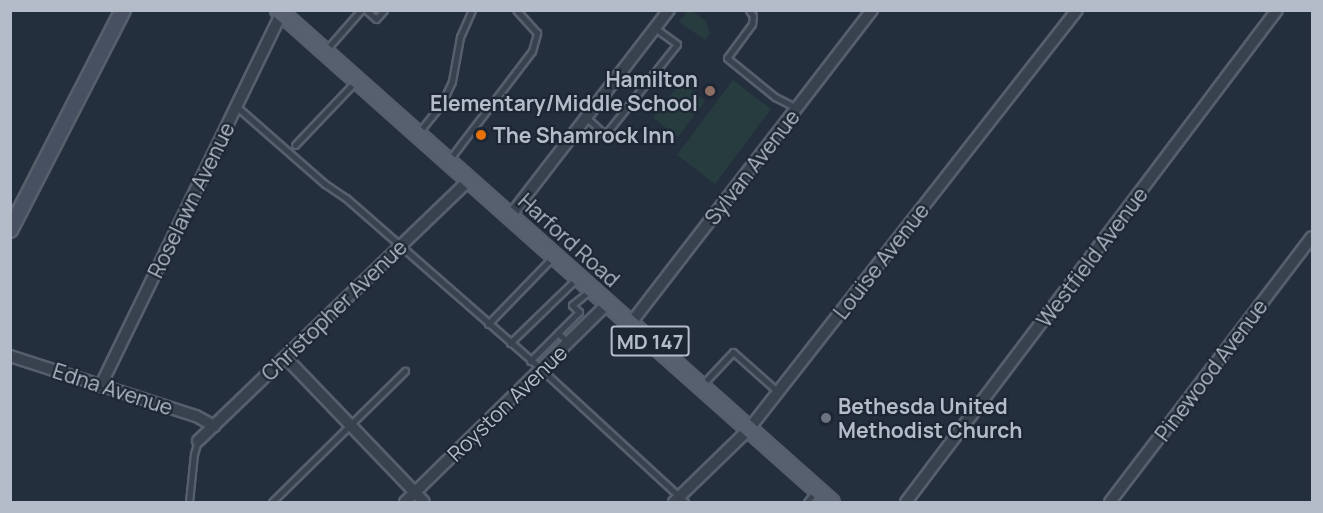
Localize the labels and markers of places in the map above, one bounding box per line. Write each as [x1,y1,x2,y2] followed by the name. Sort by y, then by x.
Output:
[430,66,698,116] place label: Hamilton Elementary/Middle School
[703,84,717,98] marker: Hamilton Elementary/Middle School
[493,122,675,148] place label: The Shamrock Inn
[474,128,488,142] marker: The Shamrock Inn
[838,393,1022,443] place label: Bethesda United Methodist Church
[819,411,833,425] marker: Bethesda United Methodist Church

